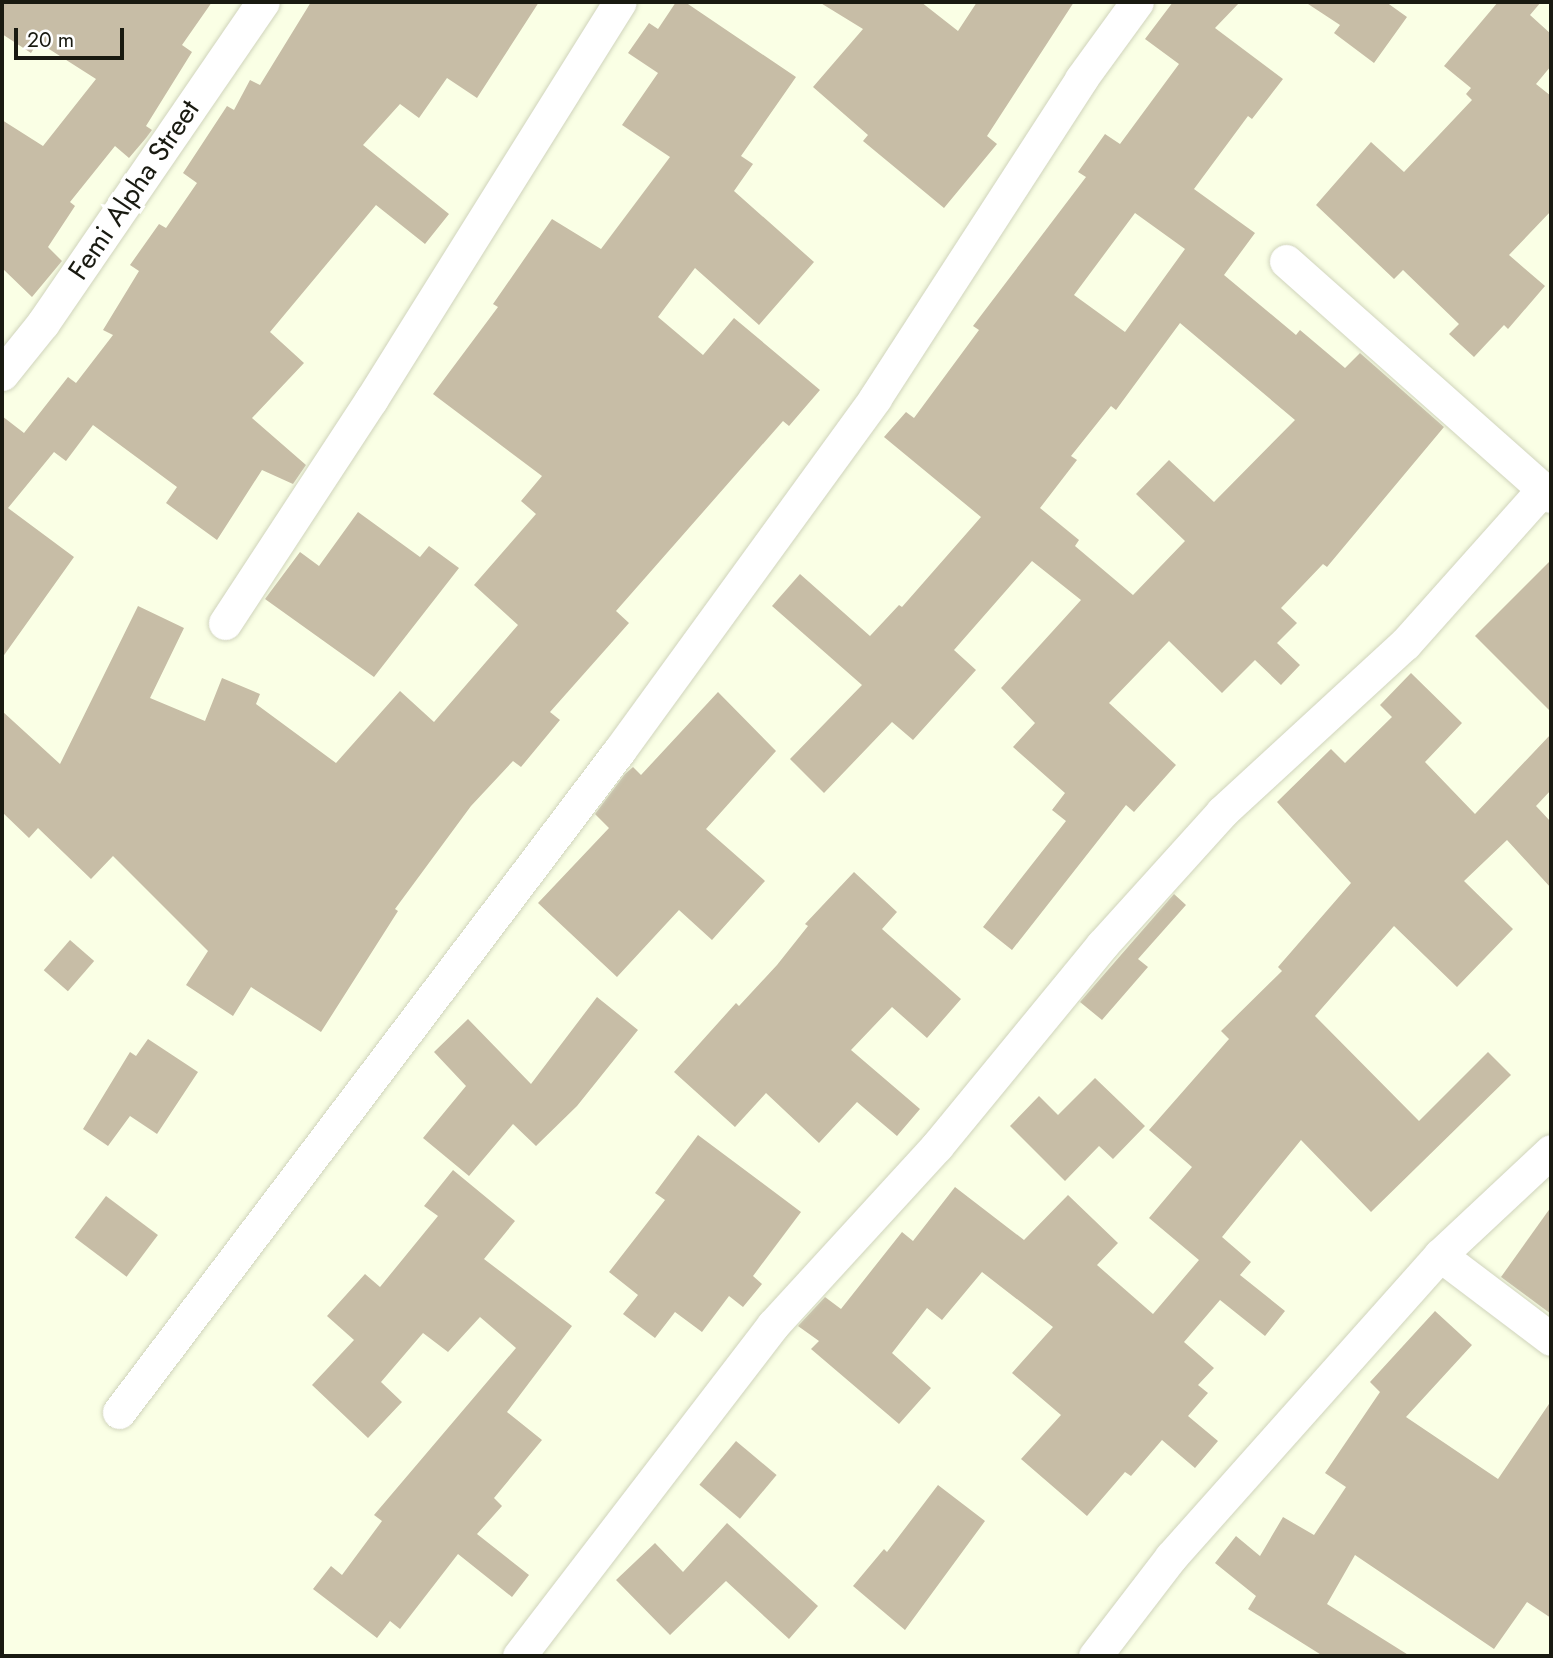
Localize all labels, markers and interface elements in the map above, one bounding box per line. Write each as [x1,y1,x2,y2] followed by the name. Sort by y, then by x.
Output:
[18,14,128,58] scale bar
[27,25,74,55] text: 20 m
[62,94,206,286] street label: Femi Alpha Street

